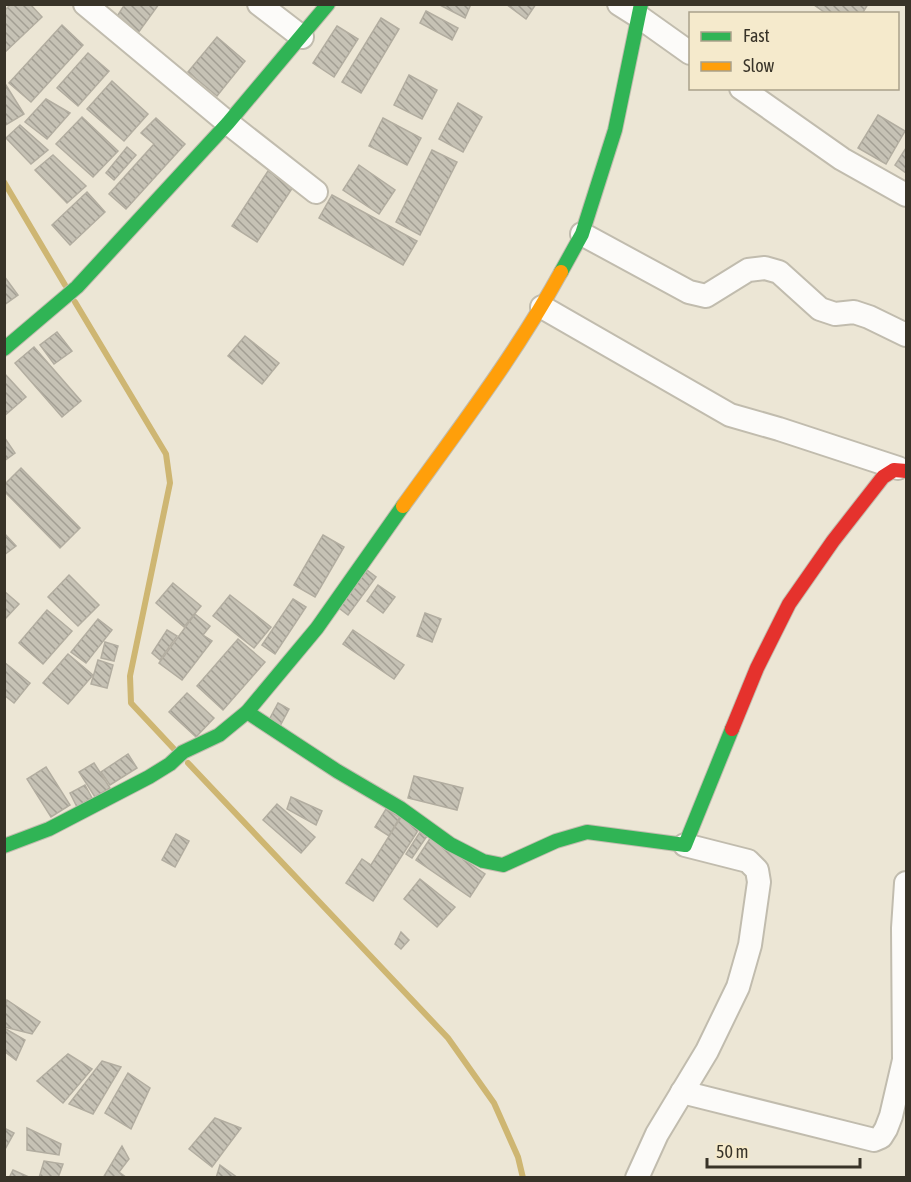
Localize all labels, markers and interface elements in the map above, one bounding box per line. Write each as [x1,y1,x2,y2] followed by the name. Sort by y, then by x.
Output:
[689,12,899,90] legend
[743,25,770,46] text: Fast
[743,55,774,76] text: Slow
[707,1131,860,1169] scale bar
[716,1141,748,1162] text: 50 m

